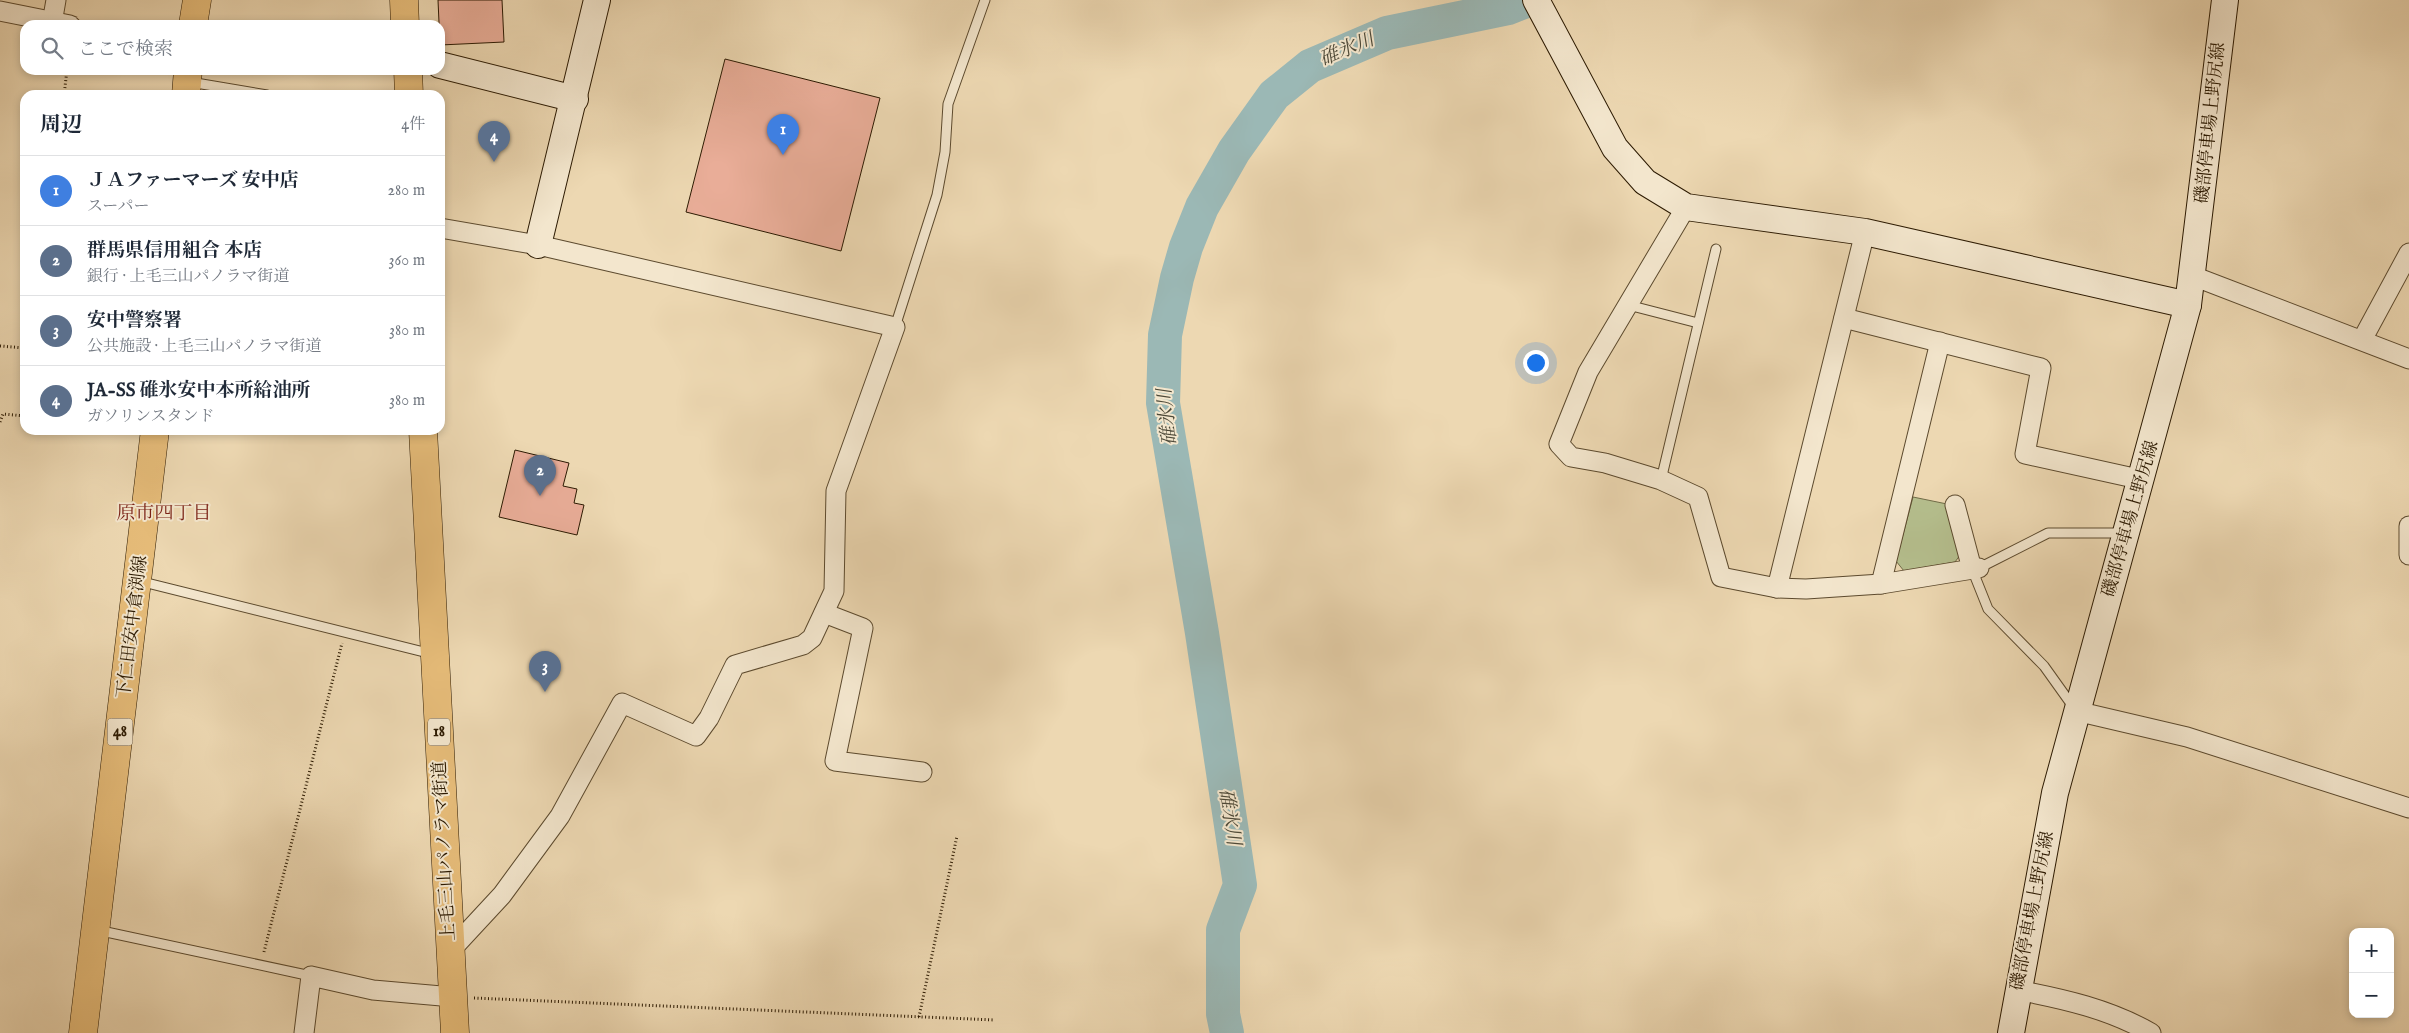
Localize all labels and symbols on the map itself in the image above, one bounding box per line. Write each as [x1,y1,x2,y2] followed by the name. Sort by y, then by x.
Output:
[1316,27,1380,72] water label: 碓氷川
[2191,41,2231,205] street label: 磯部停車場上野尻線
[767,114,799,155] pin: 1
[478,121,510,162] pin: 4
[1523,350,1549,376] your location
[1153,385,1183,447] water label: 碓氷川
[2098,438,2164,600] street label: 磯部停車場上野尻線
[524,455,556,496] pin: 2
[116,502,212,526] district label: 原市四丁目
[113,554,153,700] street label: 下仁田安中倉渕線
[529,651,561,692] pin: 3
[108,719,132,746] road number: 48
[428,719,450,746] road number: 18
[429,761,461,941] street label: 上毛三山パノラマ街道
[1213,787,1246,849] water label: 碓氷川
[2006,829,2060,993] street label: 磯部停車場上野尻線

